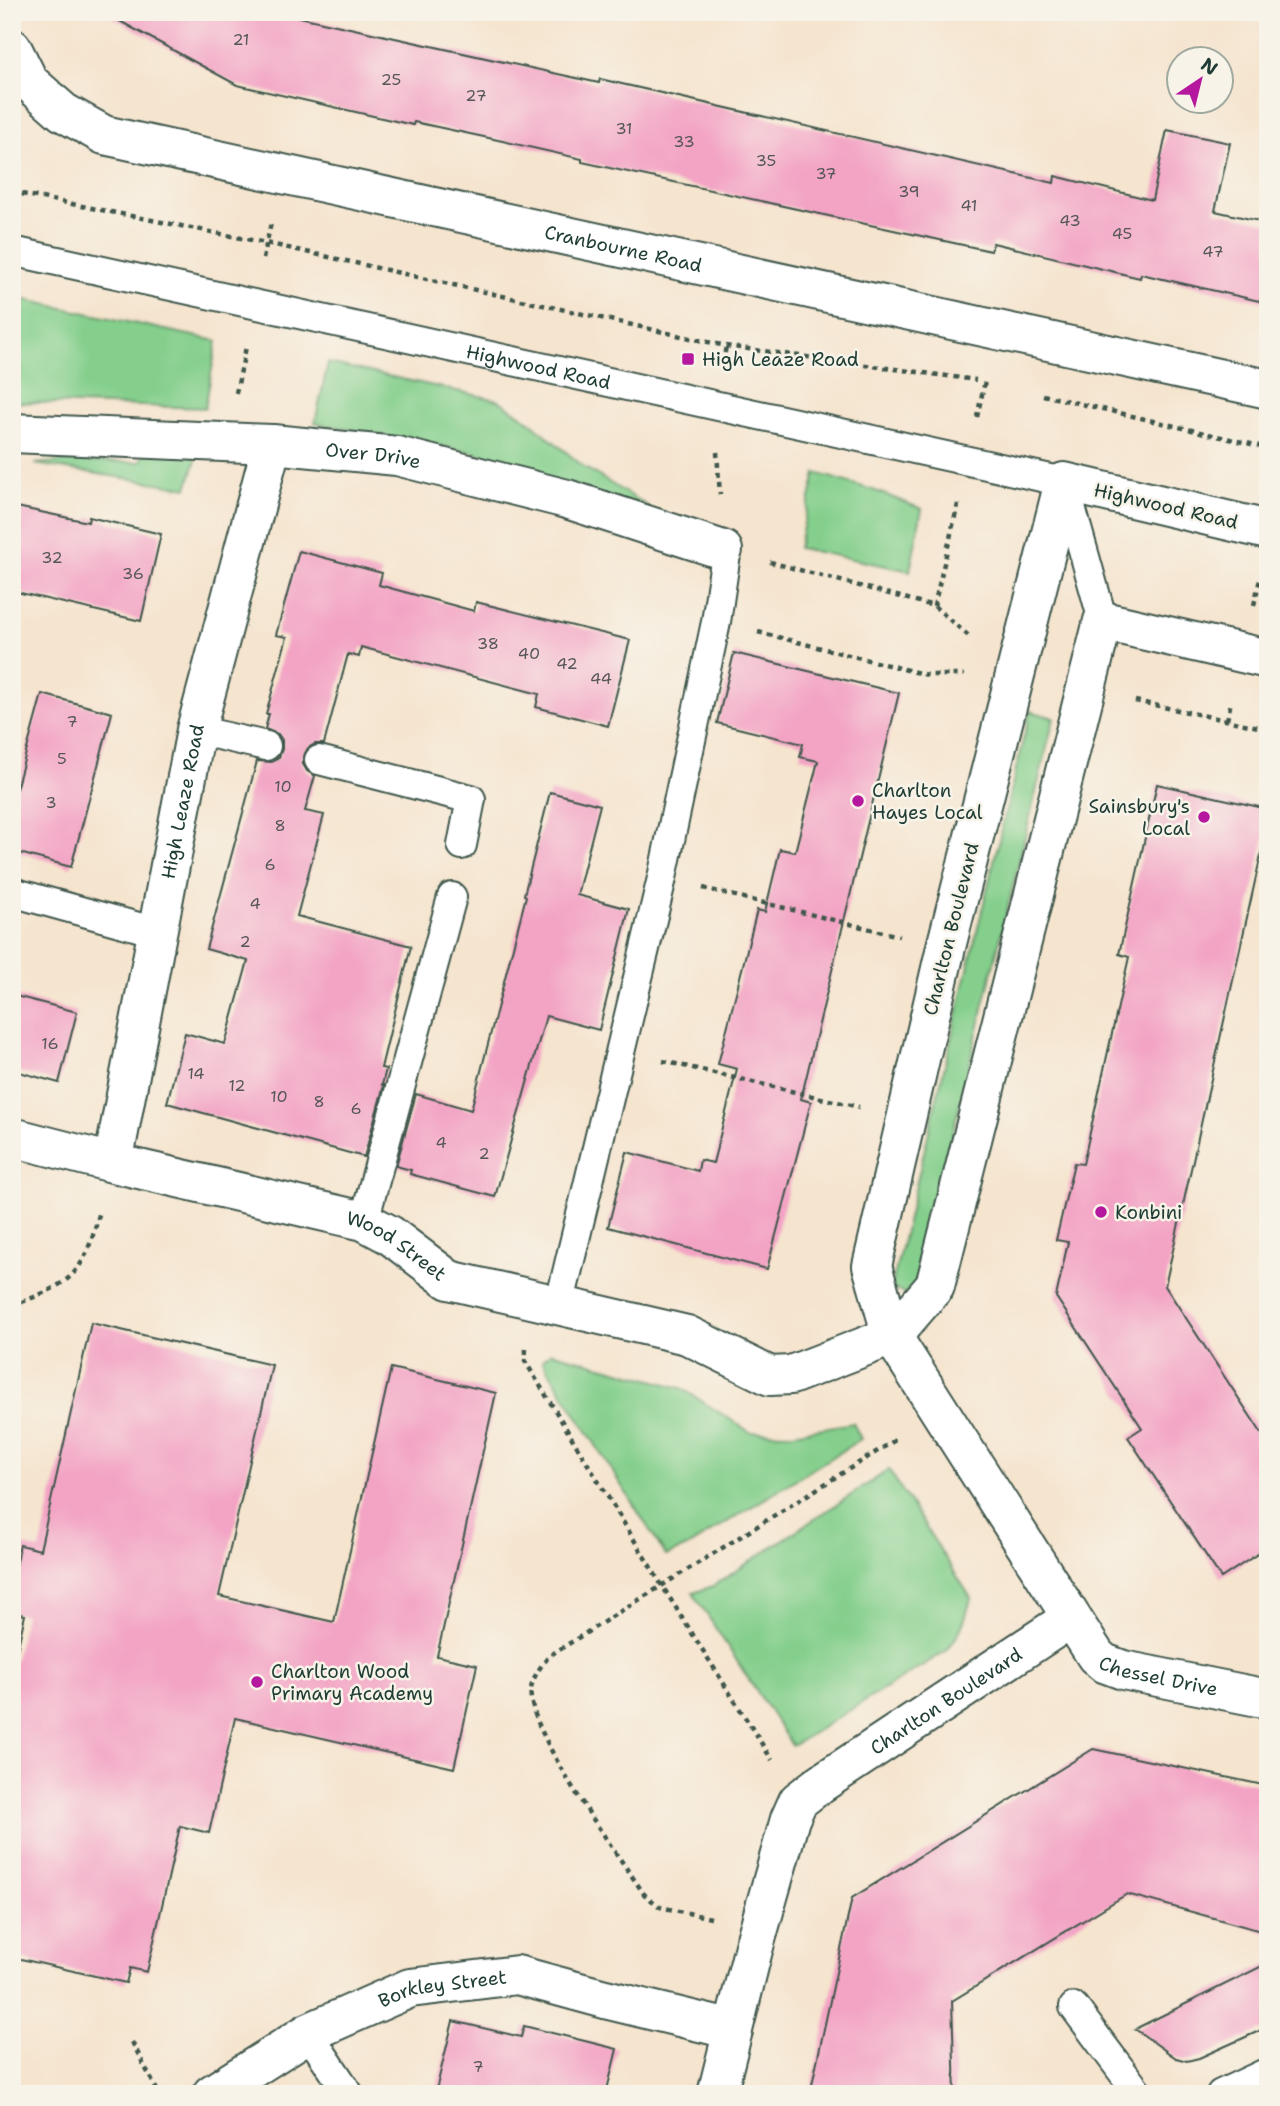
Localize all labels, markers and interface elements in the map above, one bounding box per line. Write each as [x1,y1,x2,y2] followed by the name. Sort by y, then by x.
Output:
[232,29,250,50] house number: 21
[1164,46,1234,116] north arrow
[1196,52,1223,81] text: N
[381,69,401,90] house number: 25
[465,85,487,106] house number: 27
[615,118,633,139] house number: 31
[673,131,695,152] house number: 33
[756,150,776,171] house number: 35
[815,163,837,184] house number: 37
[898,181,920,202] house number: 39
[960,195,978,216] house number: 41
[1059,210,1081,231] house number: 43
[542,219,705,278] street label: Cranbourne Road
[1112,223,1132,244] house number: 45
[1202,241,1224,262] house number: 47
[464,339,613,395] street label: Highwood Road
[702,347,859,372] place label: High Leaze Road
[680,351,696,367] marker: High Leaze Road
[324,437,424,474] street label: Over Drive
[1091,477,1241,535] street label: Highwood Road
[41,547,63,568] house number: 32
[122,563,144,584] house number: 36
[477,633,499,654] house number: 38
[518,643,540,664] house number: 40
[556,653,578,674] house number: 42
[590,668,612,689] house number: 44
[66,711,78,732] house number: 7
[155,722,209,881] street label: High Leaze Road
[57,748,67,769] house number: 5
[274,776,292,797] house number: 10
[872,778,983,825] place label: Charlton Hayes Local
[45,792,57,813] house number: 3
[850,793,866,809] marker: Charlton Hayes Local
[1088,794,1190,841] place label: Sainsbury's Local
[1196,809,1212,825] marker: Sainsbury's Local
[274,815,286,836] house number: 8
[917,840,985,1018] street label: Charlton Boulevard
[264,854,276,875] house number: 6
[249,893,261,914] house number: 4
[239,931,251,952] house number: 2
[41,1033,59,1054] house number: 16
[187,1063,205,1084] house number: 14
[228,1075,246,1096] house number: 12
[270,1086,288,1107] house number: 10
[313,1091,325,1112] house number: 8
[350,1098,362,1119] house number: 6
[435,1132,447,1153] house number: 4
[478,1143,490,1164] house number: 2
[1115,1200,1182,1225] place label: Konbini
[1093,1204,1109,1220] marker: Konbini
[344,1205,452,1286] street label: Wood Street
[865,1641,1027,1760] street label: Charlton Boulevard
[1096,1650,1220,1701] street label: Chessel Drive
[271,1659,433,1706] place label: Charlton Wood Primary Academy
[249,1674,265,1690] marker: Charlton Wood Primary Academy
[374,1964,508,2013] street label: Borkley Street
[472,2056,484,2077] house number: 7

